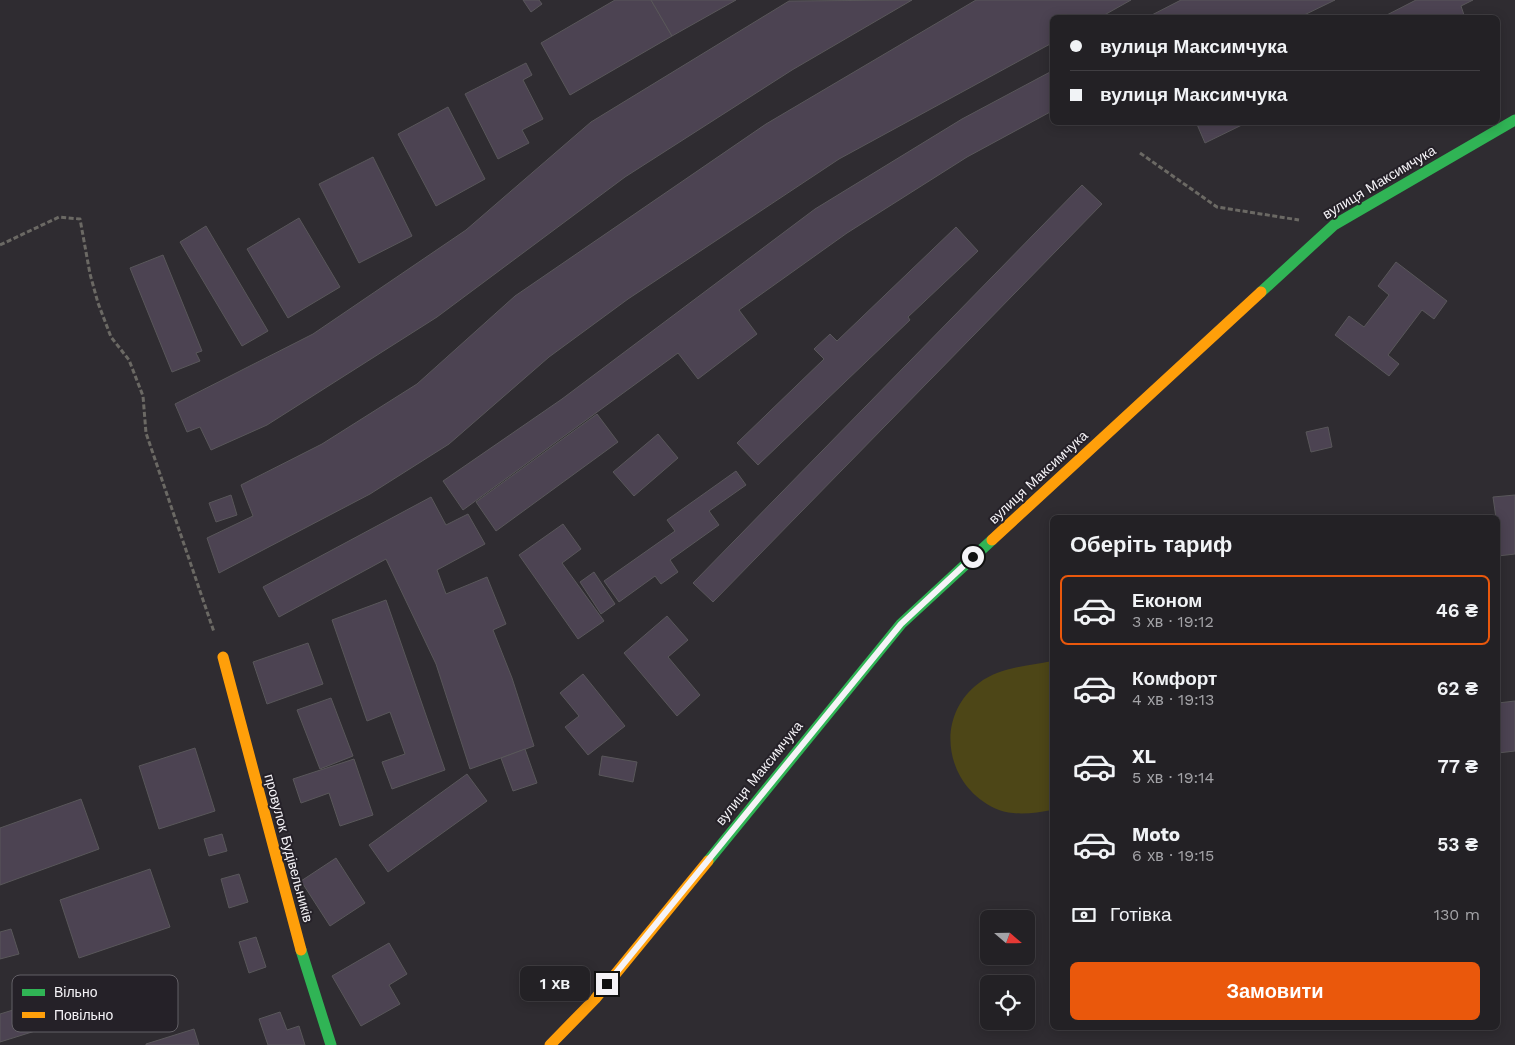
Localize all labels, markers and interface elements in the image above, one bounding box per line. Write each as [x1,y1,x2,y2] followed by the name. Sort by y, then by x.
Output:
[1100,35,1287,58] text: вулиця Максимчука
[1100,83,1287,106] text: вулиця Максимчука
[1320,142,1439,222] street label: вулиця Максимчука
[985,427,1091,527] street label: вулиця Максимчука
[1070,532,1232,557] text: Оберіть тариф
[962,546,984,568] route start
[1072,588,1117,633] icon: car
[1132,589,1202,612] text: Економ
[1436,599,1478,622] text: 46 ₴
[1132,612,1214,631] text: 3 хв · 19:12
[1072,666,1117,711] icon: car
[1132,667,1217,690] text: Комфорт
[1437,677,1478,700] text: 62 ₴
[1132,690,1214,709] text: 4 хв · 19:13
[712,718,806,828] street label: вулиця Максимчука
[1072,744,1117,789] icon: car
[1132,745,1156,768] text: XL
[1438,755,1478,778] text: 77 ₴
[1132,768,1214,787] text: 5 хв · 19:14
[261,772,317,924] street label: провулок Будівельників
[1072,822,1117,867] icon: car
[1132,823,1180,846] text: Moto
[1437,833,1478,856] text: 53 ₴
[1132,846,1214,865] text: 6 хв · 19:15
[1070,901,1098,929] icon: cash
[1110,903,1171,926] text: Готівка
[1434,905,1480,924] text: 130 m
[980,910,1035,965] north arrow
[980,910,1035,1030] map controls
[1070,962,1480,1020] button: Замовити
[520,966,590,1002] callout: 1 хв
[596,973,618,995] route end
[540,974,570,993] text: 1 хв
[12,975,178,1032] legend
[980,975,1035,1030] button: locate
[54,984,98,1000] text: Вільно
[54,1007,114,1023] text: Повільно

